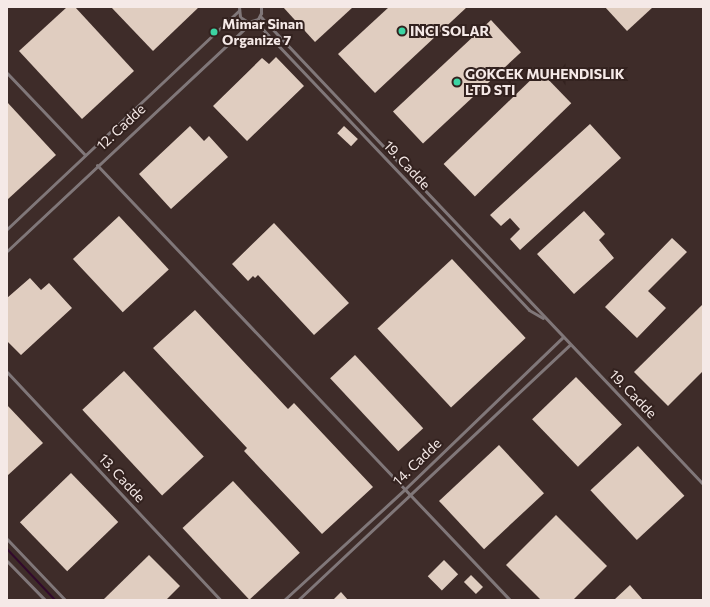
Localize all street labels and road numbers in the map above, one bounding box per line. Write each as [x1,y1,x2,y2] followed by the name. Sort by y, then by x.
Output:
[93,100,149,154] street label: 12. Cadde
[380,137,434,193] street label: 19. Cadde
[606,366,660,422] street label: 19. Cadde
[389,435,445,489] street label: 14. Cadde
[95,450,149,506] street label: 13. Cadde

